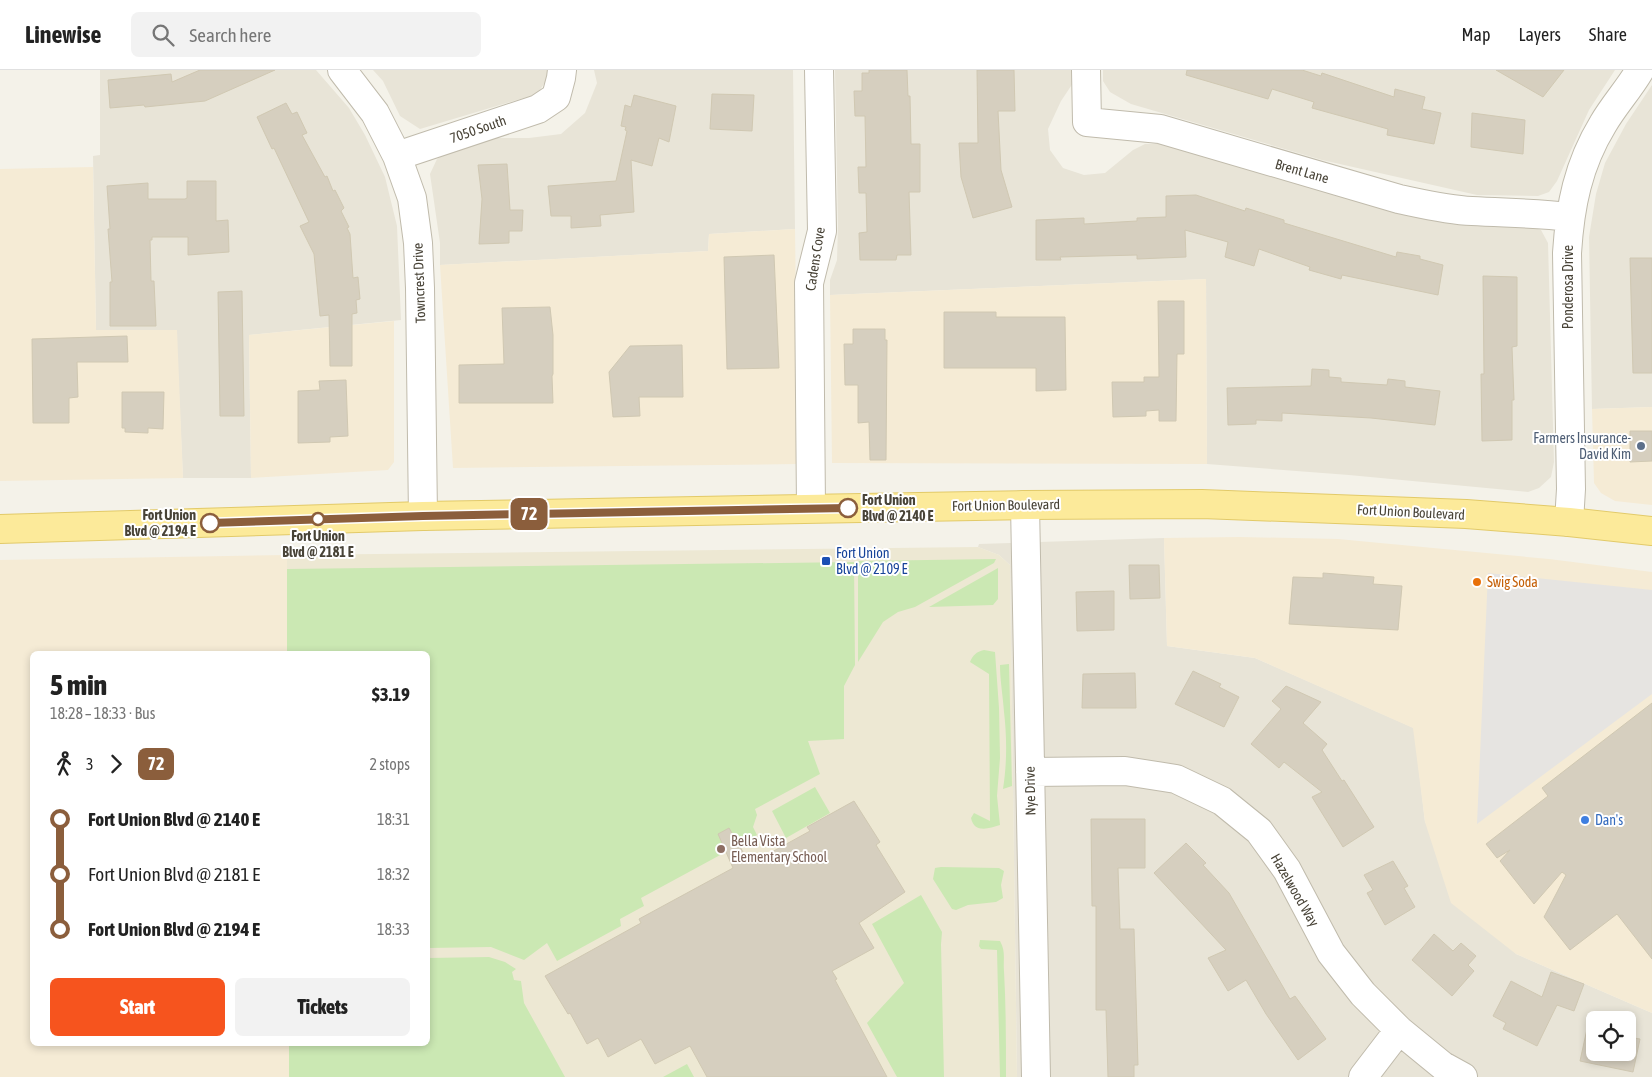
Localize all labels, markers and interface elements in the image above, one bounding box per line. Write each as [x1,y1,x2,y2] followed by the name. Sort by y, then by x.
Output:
[131,12,481,57] search box
[25,21,101,48] text: Linewise
[149,21,177,49] icon: search
[189,24,271,46] text: Search here
[1461,24,1490,45] text: Map
[1518,24,1561,45] text: Layers
[1589,24,1627,45] text: Share
[448,112,508,146] street label: 7050 South
[1273,156,1331,186] street label: Brent Lane
[802,226,828,292] street label: Cadens Cove
[410,242,428,324] street label: Towncrest Drive
[1560,245,1576,329] street label: Ponderosa Drive
[1533,430,1631,462] place label: Farmers Insurance- David Kim
[1635,440,1647,452] marker: Farmers Insurance- David Kim
[862,492,933,524] place label: Fort Union Blvd @ 2140 E
[952,496,1060,514] street label: Fort Union Boulevard
[506,498,552,530] line badge: 72
[838,498,858,518] marker: Fort Union Blvd @ 2140 E
[1357,501,1465,523] street label: Fort Union Boulevard
[521,503,537,524] text: 72
[125,507,196,539] place label: Fort Union Blvd @ 2194 E
[311,512,325,526] marker: Fort Union Blvd @ 2181 E
[200,513,220,533] marker: Fort Union Blvd @ 2194 E
[282,528,354,560] place label: Fort Union Blvd @ 2181 E
[836,545,907,577] place label: Fort Union Blvd @ 2109 E
[820,555,832,567] marker: Fort Union Blvd @ 2109 E
[1487,574,1538,590] place label: Swig Soda
[1471,576,1483,588] marker: Swig Soda
[50,669,107,701] text: 5 min
[372,683,410,705] text: $3.19
[50,704,155,722] text: 18:28 – 18:33 · Bus
[50,750,78,778] icon: walk
[102,750,130,778] icon: forward
[148,753,164,774] text: 72
[86,755,94,773] text: 3
[369,755,410,773] text: 2 stops
[1022,766,1038,816] street label: Nye Drive
[88,808,260,830] text: Fort Union Blvd @ 2140 E
[377,810,410,828] text: 18:31
[1595,812,1623,828] place label: Dan's
[1579,814,1591,826] marker: Dan's
[731,833,827,865] place label: Bella Vista Elementary School
[715,843,727,855] marker: Bella Vista Elementary School
[1268,851,1322,929] street label: Hazelwood Way
[88,863,260,885] text: Fort Union Blvd @ 2181 E
[377,865,410,883] text: 18:32
[88,918,260,940] text: Fort Union Blvd @ 2194 E
[377,920,410,938] text: 18:33
[50,978,225,1036] button: Start
[235,978,410,1036] button: Tickets
[1586,1011,1636,1061] map controls
[1586,1011,1636,1061] button: locate

